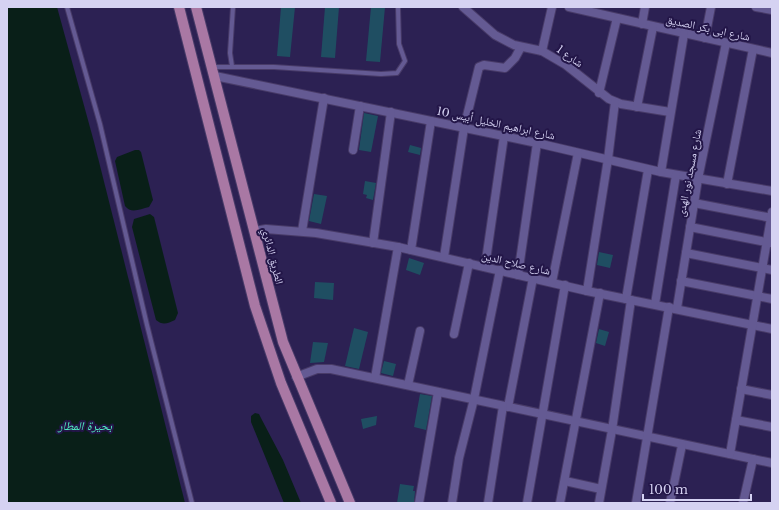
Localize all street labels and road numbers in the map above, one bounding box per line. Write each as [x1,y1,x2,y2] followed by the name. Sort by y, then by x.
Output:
[665,12,751,44] street label: شارع ابى بكر الصديق
[554,42,586,70] street label: شارع 1
[435,104,556,143] street label: شارع ابراهيم الخليل أبيس 10
[674,128,704,218] street label: شارع مسجد نور الهدى
[258,226,287,286] street label: الطريق الدائري
[480,248,552,278] street label: شارع صلاح الدين

